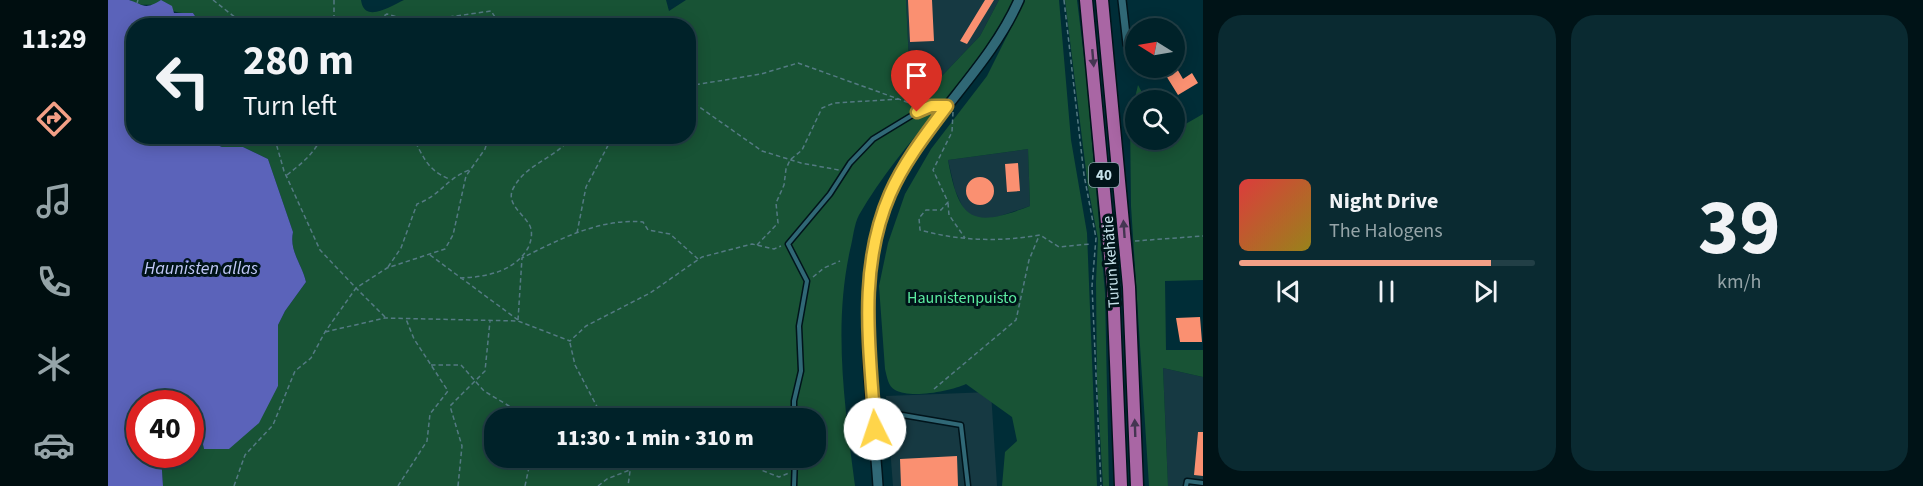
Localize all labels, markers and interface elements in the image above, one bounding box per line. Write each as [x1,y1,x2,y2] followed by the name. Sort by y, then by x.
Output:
[1125,18,1185,78] north arrow
[1125,18,1185,150] map controls
[21,20,87,59] text: 11:29
[243,31,354,91] text: 280 m
[144,42,222,120] icon: left
[1088,49,1098,68] one-way arrow
[891,50,942,112] pin
[900,59,933,92] icon: arrive
[243,87,337,126] text: Turn left
[1125,90,1185,150] button: search
[33,98,75,140] icon: directions
[1089,163,1119,187] road number: 40
[1698,173,1780,284] text: 39
[33,180,75,222] icon: music
[1329,185,1438,217] text: Night Drive
[1097,215,1125,309] street label: Turun kehätie
[1329,217,1443,245] text: The Halogens
[1119,219,1129,238] one-way arrow
[144,256,258,281] water label: Haunisten allas
[33,261,75,303] icon: phone
[1717,268,1761,296] text: km/h
[1272,275,1305,308] icon: previous
[1370,275,1403,308] icon: pause
[1469,275,1502,308] icon: next
[907,287,1017,309] park label: Haunistenpuisto
[33,343,75,385] icon: climate
[126,390,204,468] speed limit sign: 40
[843,397,907,461] position arrow
[1130,418,1139,437] one-way arrow
[556,422,754,454] text: 11:30 · 1 min · 310 m
[33,424,75,466] icon: car

